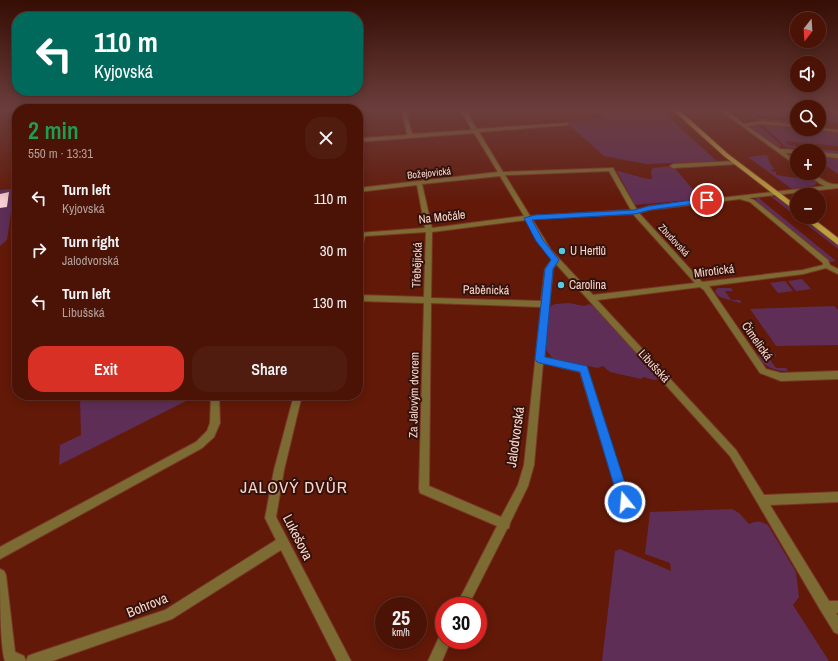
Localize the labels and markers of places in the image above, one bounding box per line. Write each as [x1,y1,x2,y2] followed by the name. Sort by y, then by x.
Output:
[690,183,724,217] pin
[570,243,606,259] place label: U Hertlů
[557,246,567,256] marker: U Hertlů
[569,277,607,293] place label: Carolina
[556,280,566,290] marker: Carolina

